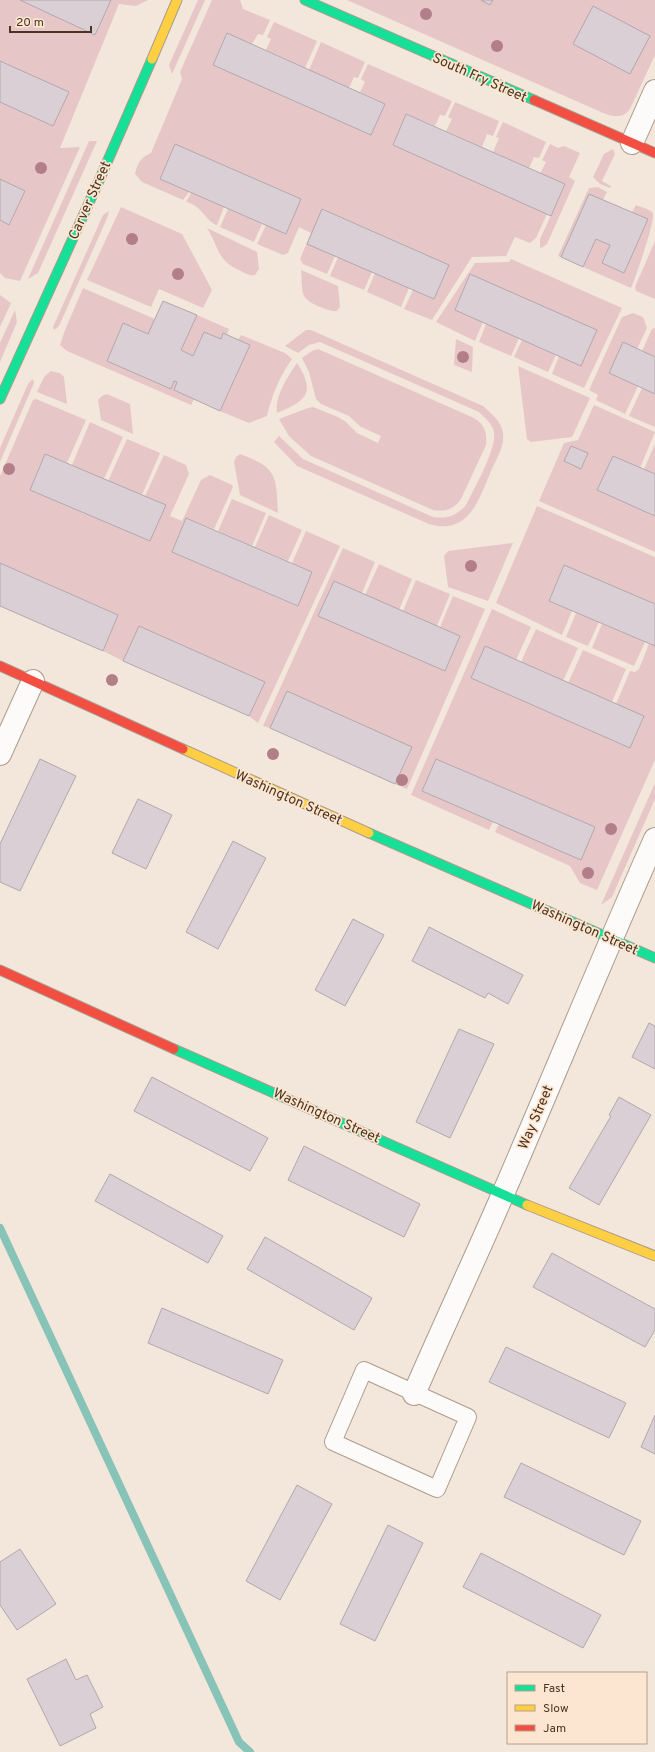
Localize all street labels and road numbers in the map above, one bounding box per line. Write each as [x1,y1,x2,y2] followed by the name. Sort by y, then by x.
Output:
[430,50,529,107] street label: South Fry Street
[65,159,115,243] street label: Carver Street
[232,767,345,830] street label: Washington Street
[528,897,641,960] street label: Washington Street
[515,1083,557,1152] street label: Way Street
[270,1085,383,1148] street label: Washington Street

